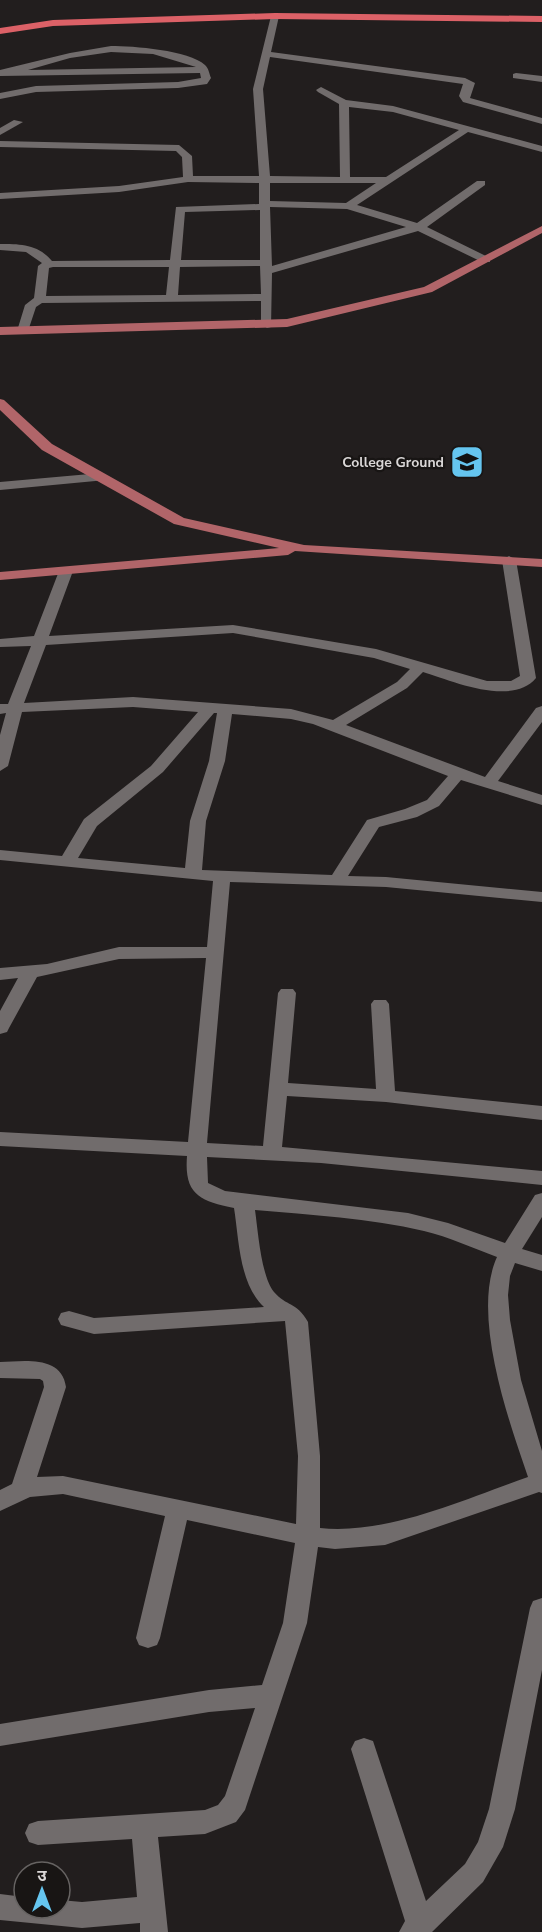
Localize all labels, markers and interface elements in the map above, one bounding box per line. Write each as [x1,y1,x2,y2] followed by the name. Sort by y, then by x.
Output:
[449,444,485,480] school or university icon: College Ground
[342,453,444,472] place label: College Ground
[12,1860,72,1920] north arrow
[37,1865,47,1887] text: उ

